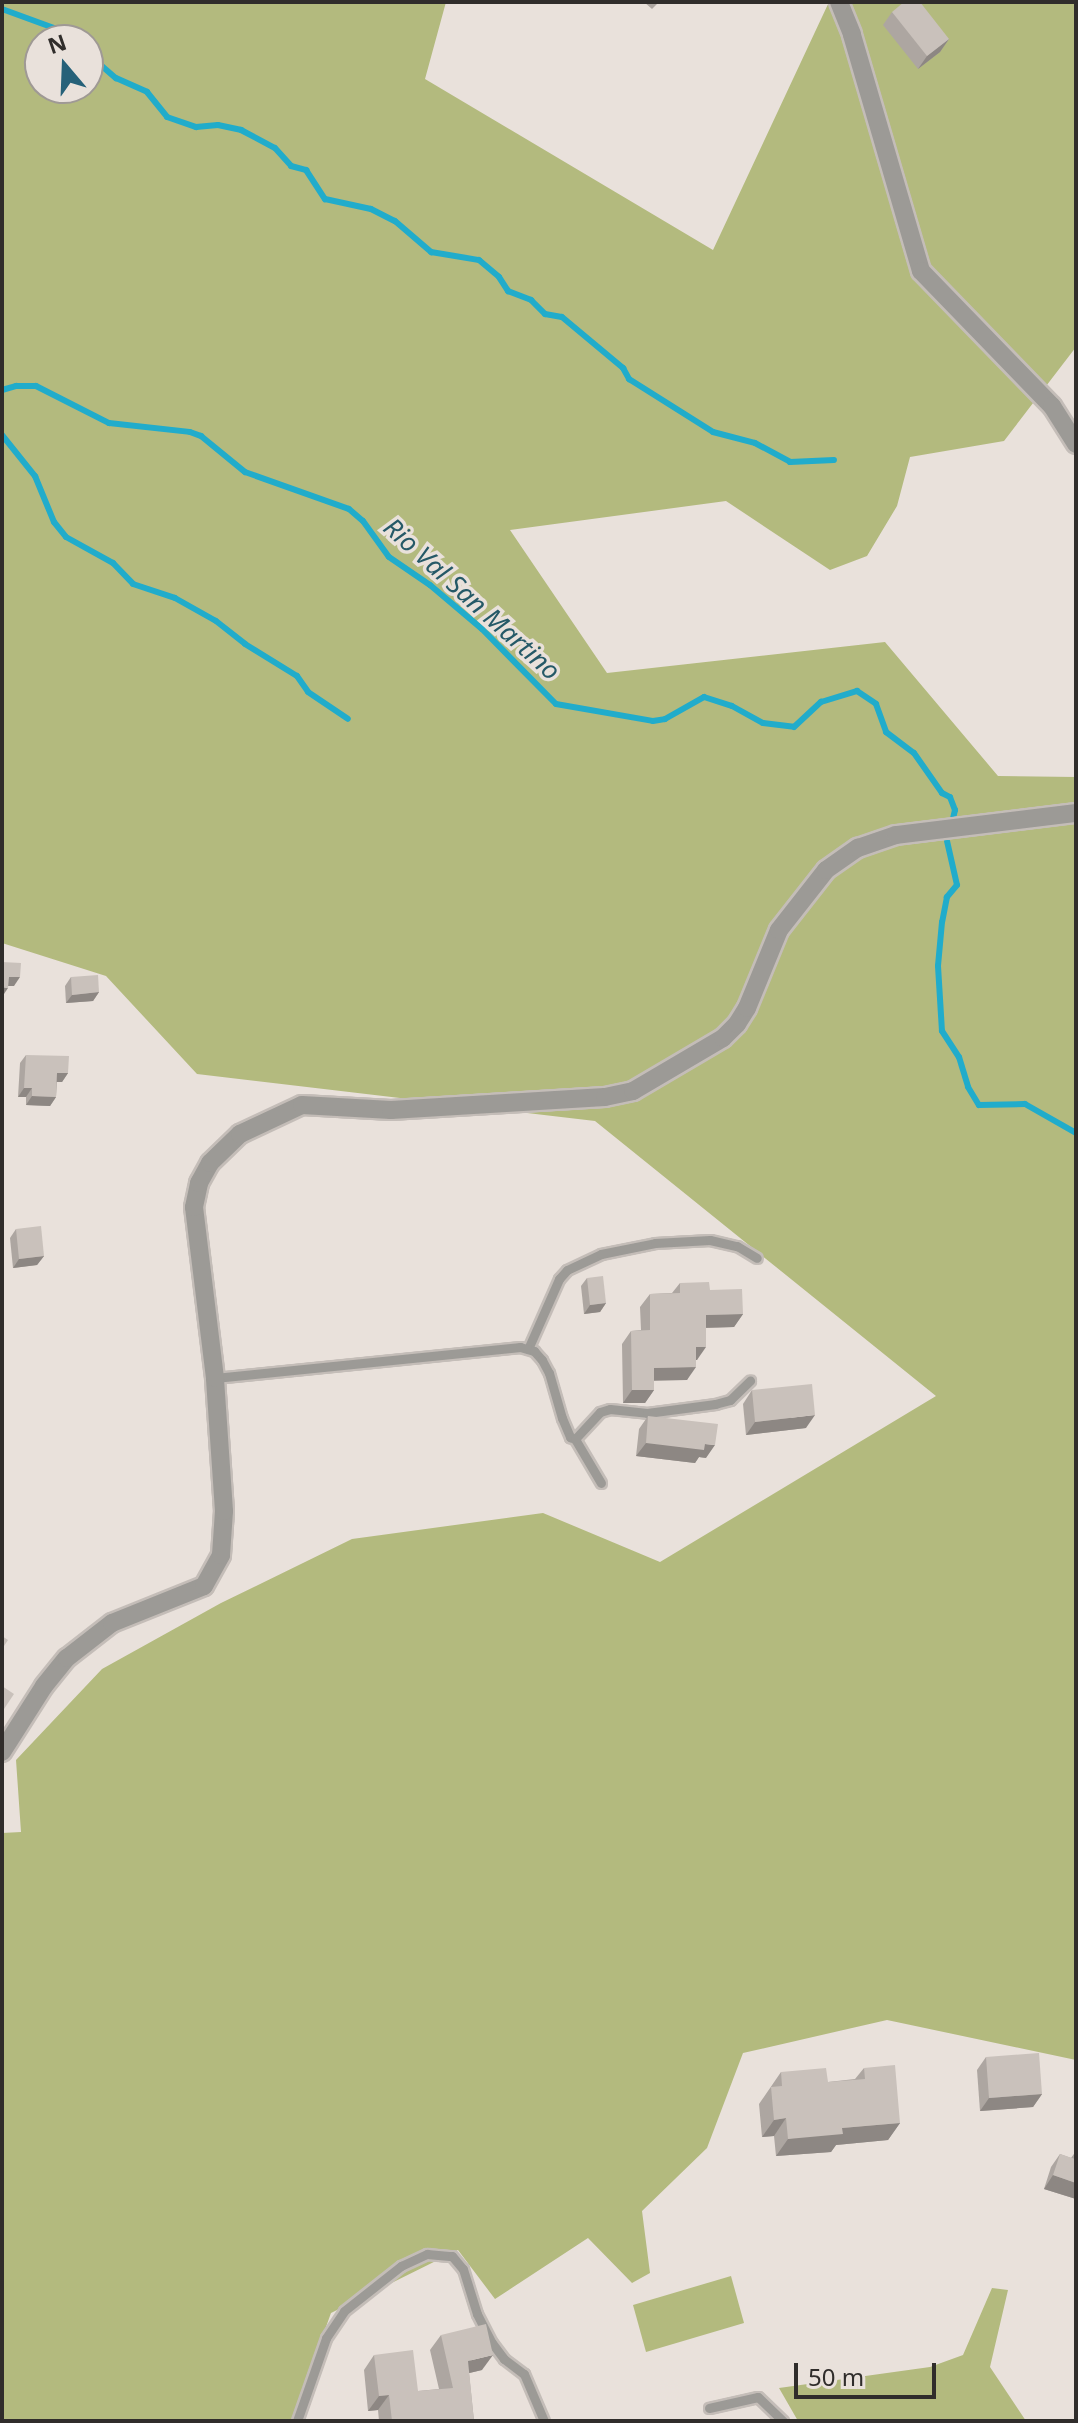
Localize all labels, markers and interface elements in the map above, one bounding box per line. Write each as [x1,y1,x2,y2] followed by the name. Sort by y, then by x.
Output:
[24,24,104,104] north arrow
[43,26,70,60] text: N
[377,512,567,686] water label: Rio Val San Martino
[798,2347,940,2397] scale bar
[808,2360,864,2393] text: 50 m

